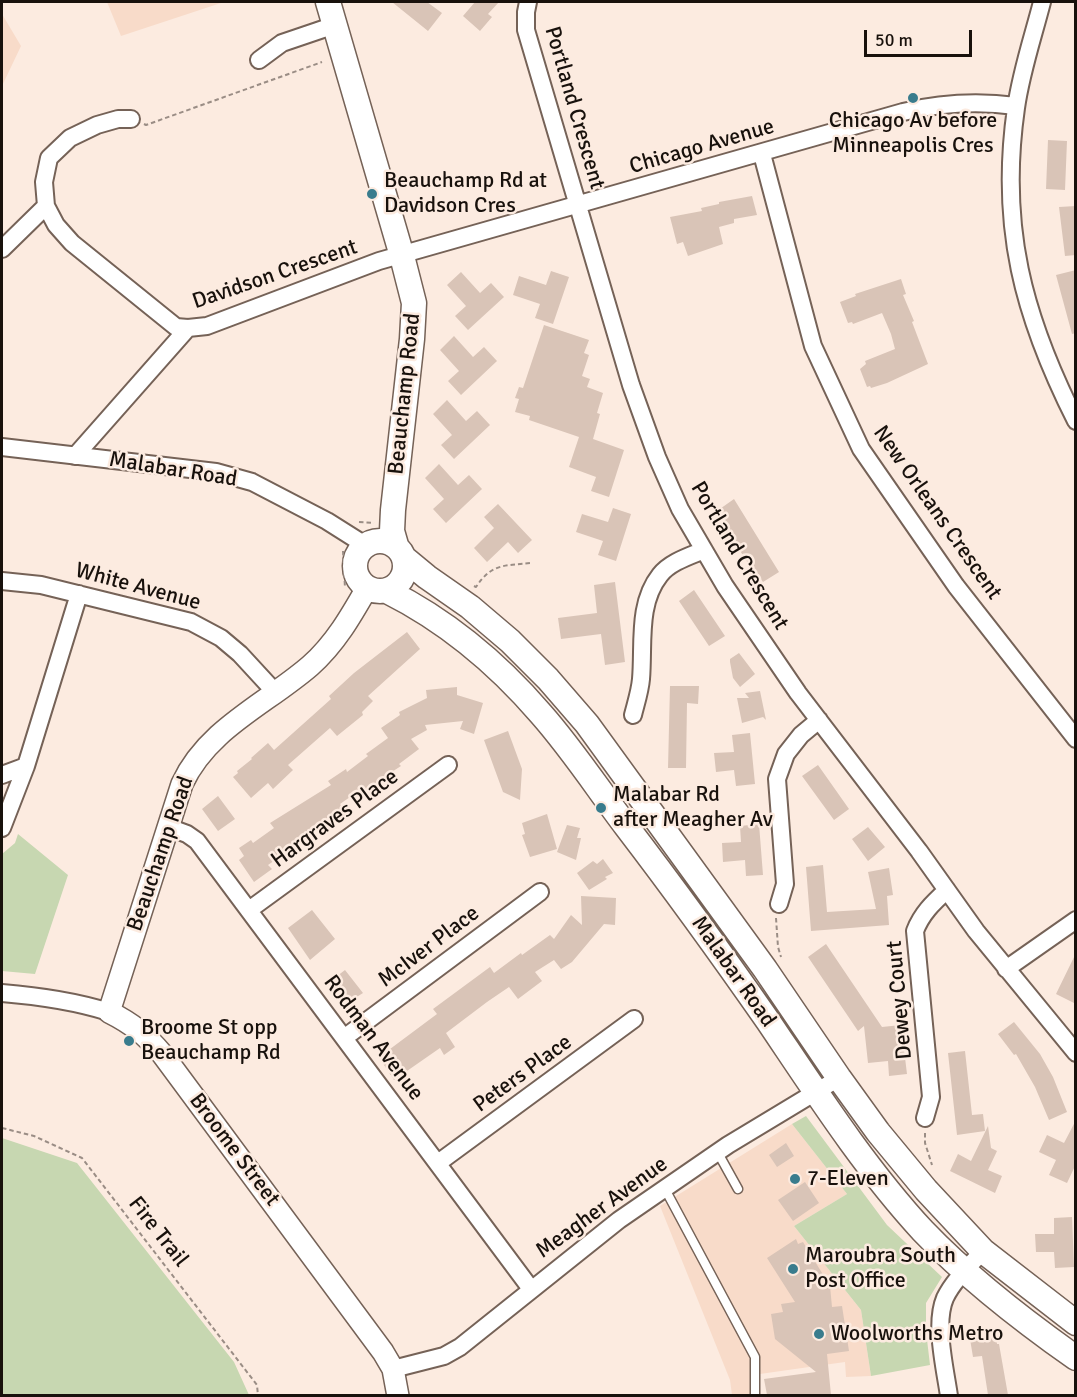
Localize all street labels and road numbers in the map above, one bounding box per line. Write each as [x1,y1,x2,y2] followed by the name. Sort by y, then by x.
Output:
[538,23,610,193] street label: Portland Crescent
[627,114,777,180] street label: Chicago Avenue
[189,234,361,316] street label: Davidson Crescent
[383,312,427,476] street label: Beauchamp Road
[867,421,1007,605] street label: New Orleans Crescent
[107,447,239,493] street label: Malabar Road
[684,477,794,635] street label: Portland Crescent
[72,558,204,616] street label: White Avenue
[266,764,404,874] street label: Hargraves Place
[122,773,200,935] street label: Beauchamp Road
[373,900,485,994] street label: McIver Place
[685,911,781,1033] street label: Malabar Road
[882,939,918,1061] street label: Dewey Court
[317,970,429,1106] street label: Rodman Avenue
[469,1029,577,1119] street label: Peters Place
[183,1088,285,1212] street label: Broome Street
[531,1151,673,1265] street label: Meagher Avenue
[122,1191,194,1273] street label: Fire Trail

